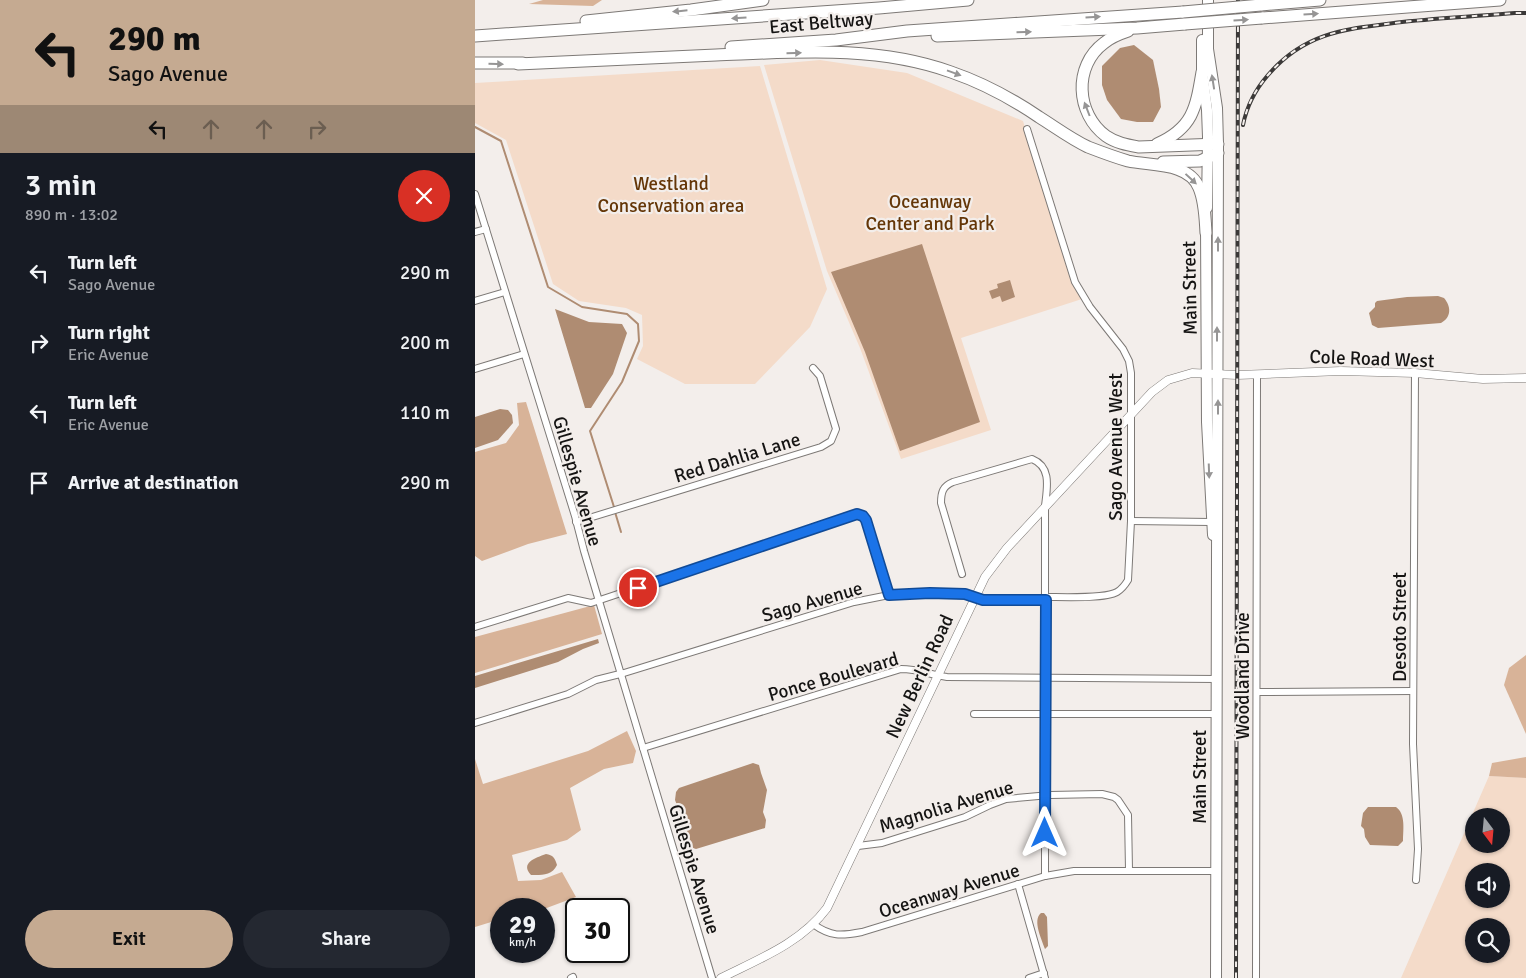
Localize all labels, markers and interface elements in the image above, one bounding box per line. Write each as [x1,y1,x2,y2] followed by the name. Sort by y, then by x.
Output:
[768,6,874,39] street label: East Beltway
[672,7,688,15] one-way arrow
[1303,10,1319,18] one-way arrow
[1086,13,1102,21] one-way arrow
[731,14,747,22] one-way arrow
[1233,15,1249,23] one-way arrow
[108,17,201,60] text: 290 m
[25,20,90,85] icon: left
[1016,28,1032,36] one-way arrow
[786,49,802,57] one-way arrow
[108,60,228,87] text: Sago Avenue
[489,60,505,68] one-way arrow
[947,69,962,77] one-way arrow
[1209,73,1217,89] one-way arrow
[1083,101,1091,116] one-way arrow
[144,115,172,143] icon: left
[197,115,225,143] icon: ahead
[250,115,278,143] icon: ahead
[303,115,331,143] icon: right
[25,167,97,204] text: 3 min
[398,170,450,222] button: close
[598,172,744,218] park label: Westland Conservation area
[1185,173,1197,185] one-way arrow
[865,190,995,236] park label: Oceanway Center and Park
[25,205,118,225] text: 890 m · 13:02
[1214,236,1222,252] one-way arrow
[1177,240,1203,335] street label: Main Street
[68,251,137,275] text: Turn left
[25,259,53,287] icon: left
[400,261,450,285] text: 290 m
[68,275,155,295] text: Sago Avenue
[68,321,150,345] text: Turn right
[1213,325,1221,341] one-way arrow
[25,329,53,357] icon: right
[400,331,450,355] text: 200 m
[68,345,149,365] text: Eric Avenue
[1309,345,1435,373] street label: Cole Road West
[1104,373,1128,521] street label: Sago Avenue West
[68,391,137,415] text: Turn left
[1214,398,1222,414] one-way arrow
[25,399,53,427] icon: left
[400,401,450,425] text: 110 m
[547,413,607,549] street label: Gillespie Avenue
[68,415,149,435] text: Eric Avenue
[671,427,803,489] street label: Red Dahlia Lane
[1205,463,1213,479] one-way arrow
[25,469,53,497] icon: arrive
[68,471,239,495] text: Arrive at destination
[400,471,450,495] text: 290 m
[617,567,659,609] pin
[1388,572,1412,682] street label: Desoto Street
[624,574,652,602] icon: arrive
[759,576,865,628] street label: Sago Avenue
[881,611,959,742] street label: New Berlin Road
[1231,612,1255,740] street label: Woodland Drive
[765,647,901,707] street label: Ponce Boulevard
[1188,730,1212,824] street label: Main Street
[876,775,1016,839] street label: Magnolia Avenue
[663,802,725,937] street label: Gillespie Avenue
[1018,806,1070,858] position arrow
[1465,808,1510,852] north arrow
[1465,808,1510,963] map controls
[876,858,1023,924] street label: Oceanway Avenue
[1465,863,1510,908] button: sound
[565,898,630,963] speed limit sign: 30
[509,909,536,940] text: 29
[25,910,233,968] button: Exit
[243,910,450,968] button: Share
[1465,918,1510,963] button: search
[509,935,536,950] text: km/h

